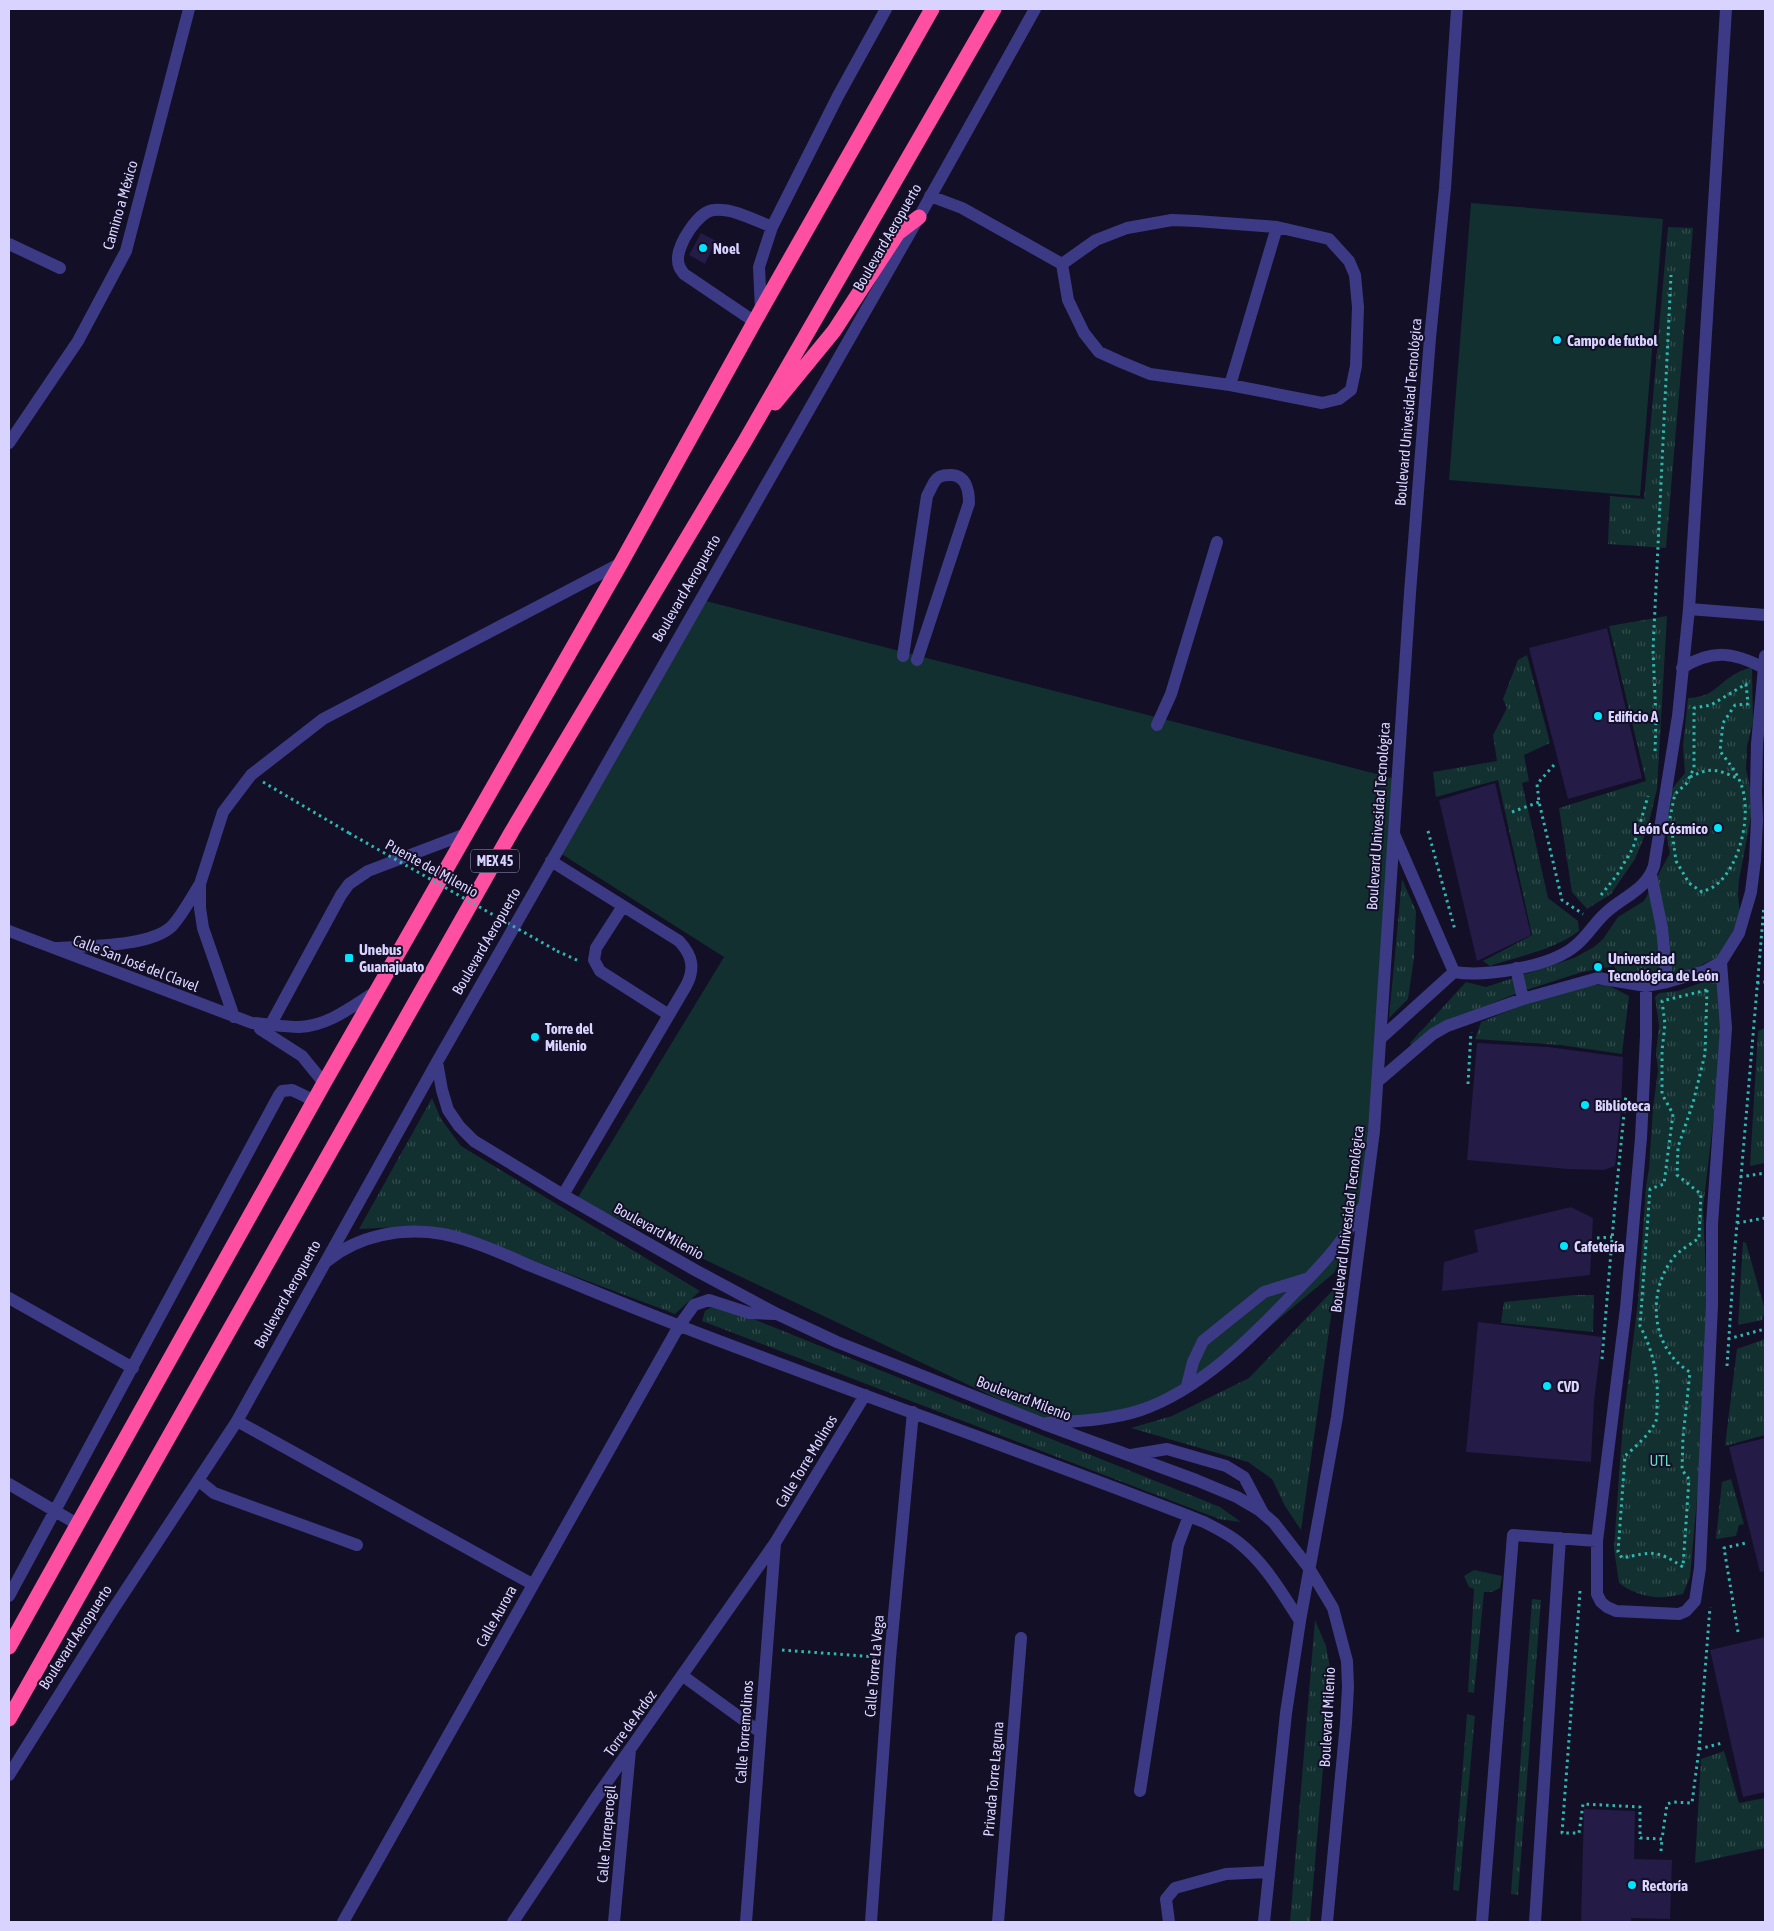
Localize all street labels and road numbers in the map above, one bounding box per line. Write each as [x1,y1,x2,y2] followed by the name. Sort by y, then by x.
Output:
[99,158,141,252] street label: Camino a México
[849,180,925,294] street label: Boulevard Aeropuerto
[1391,317,1425,507] street label: Boulevard Univesidad Tecnológica
[648,531,724,645] street label: Boulevard Aeropuerto
[1363,721,1393,911] street label: Boulevard Univesidad Tecnológica
[383,835,481,901] street label: Puente del Milenio
[471,849,519,872] road number: MEX 45
[448,884,524,998] street label: Boulevard Aeropuerto
[71,931,201,995] street label: Calle San José del Clavel
[1327,1124,1367,1314] street label: Boulevard Univesidad Tecnológica
[611,1199,707,1263] street label: Boulevard Milenio
[250,1237,324,1351] street label: Boulevard Aeropuerto
[974,1372,1074,1424] street label: Boulevard Milenio
[772,1412,840,1510] street label: Calle Torre Molinos
[35,1582,115,1692] street label: Boulevard Aeropuerto
[472,1582,520,1650] street label: Calle Aurora
[861,1614,887,1718] street label: Calle Torre La Vega
[1316,1666,1338,1768] street label: Boulevard Milenio
[732,1680,756,1784] street label: Calle Torremolinos
[600,1686,660,1759] street label: Torre de Ardoz
[979,1721,1007,1837] street label: Privada Torre Laguna
[593,1784,619,1884] street label: Calle Torreperogil

